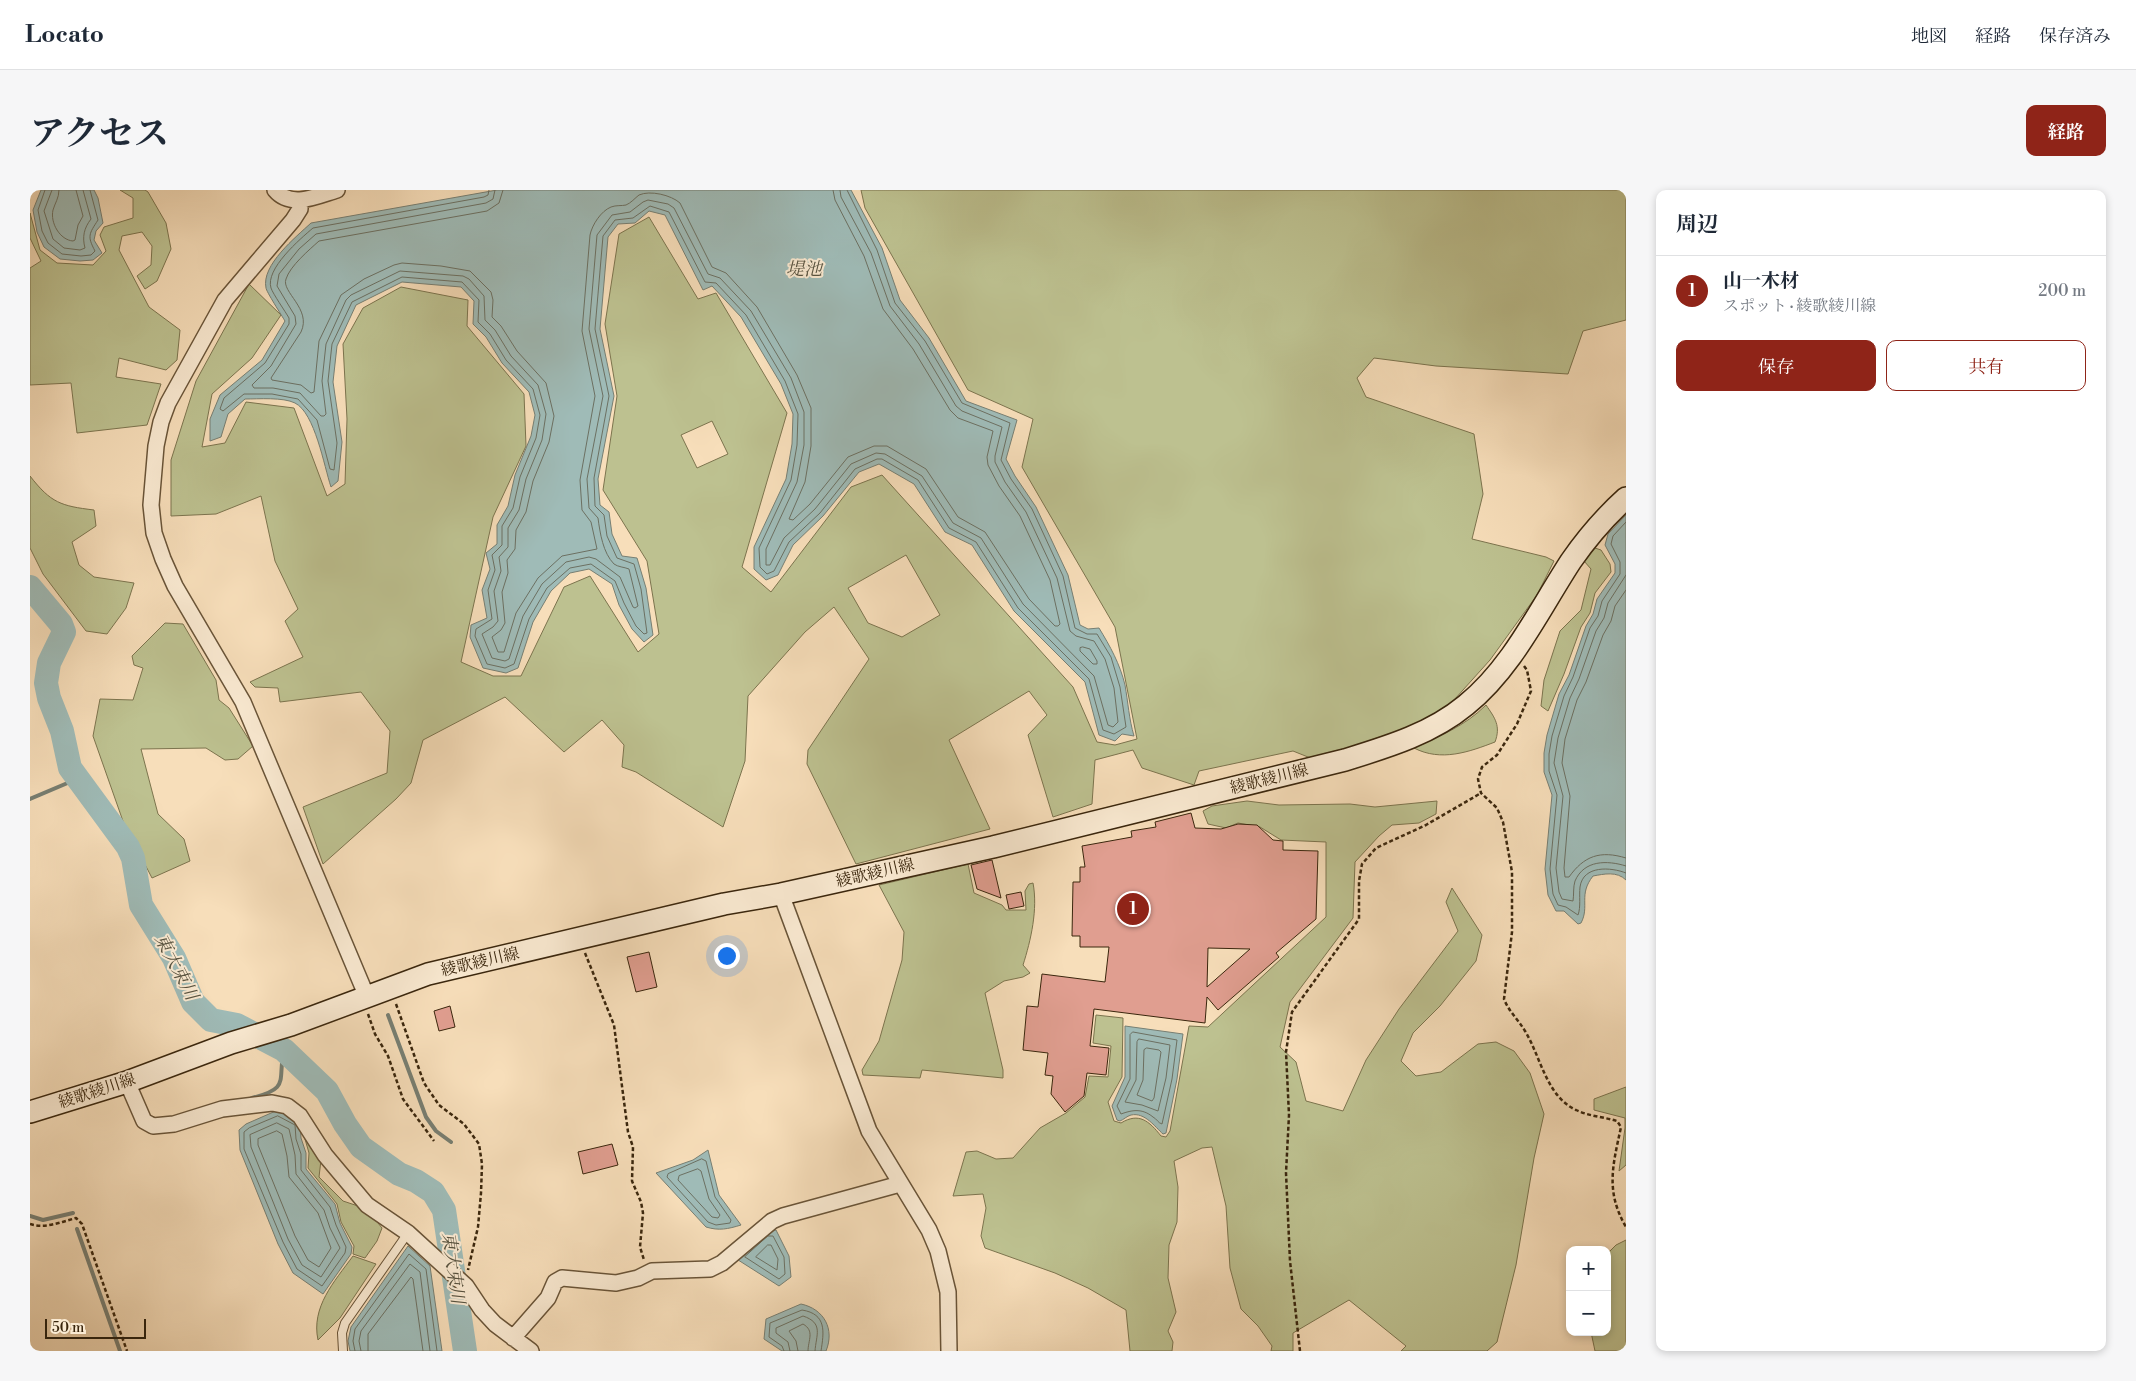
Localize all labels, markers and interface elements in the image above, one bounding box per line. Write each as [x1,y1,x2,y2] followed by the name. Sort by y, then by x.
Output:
[25,20,104,50] text: Locato
[1911,25,1947,48] text: 地図
[1975,25,2011,48] text: 経路
[2039,25,2111,48] text: 保存済み
[2026,105,2106,156] button: 経路
[30,113,169,156] text: アクセス
[1676,212,1718,238] text: 周辺
[786,258,824,281] water label: 堤池
[1723,269,1799,293] text: 山一木材
[1688,281,1696,301] text: 1
[2038,281,2086,301] text: 200 m
[1723,296,1876,316] text: スポット · 綾歌綾川線
[1676,340,1876,391] button: 保存
[1886,340,2086,391] button: 共有
[1228,760,1310,798] street label: 綾歌綾川線
[834,854,916,892] street label: 綾歌綾川線
[1117,890,1149,928] pin: 1
[149,930,204,1006] water label: 東大束川
[439,943,521,981] street label: 綾歌綾川線
[714,943,740,969] your location
[56,1069,138,1113] street label: 綾歌綾川線
[437,1231,470,1307] water label: 東大束川
[1566,1246,1611,1336] map controls
[1566,1246,1611,1291] button: +
[1566,1291,1611,1336] button: −
[45,1316,146,1339] scale bar
[52,1319,84,1337] text: 50 m

